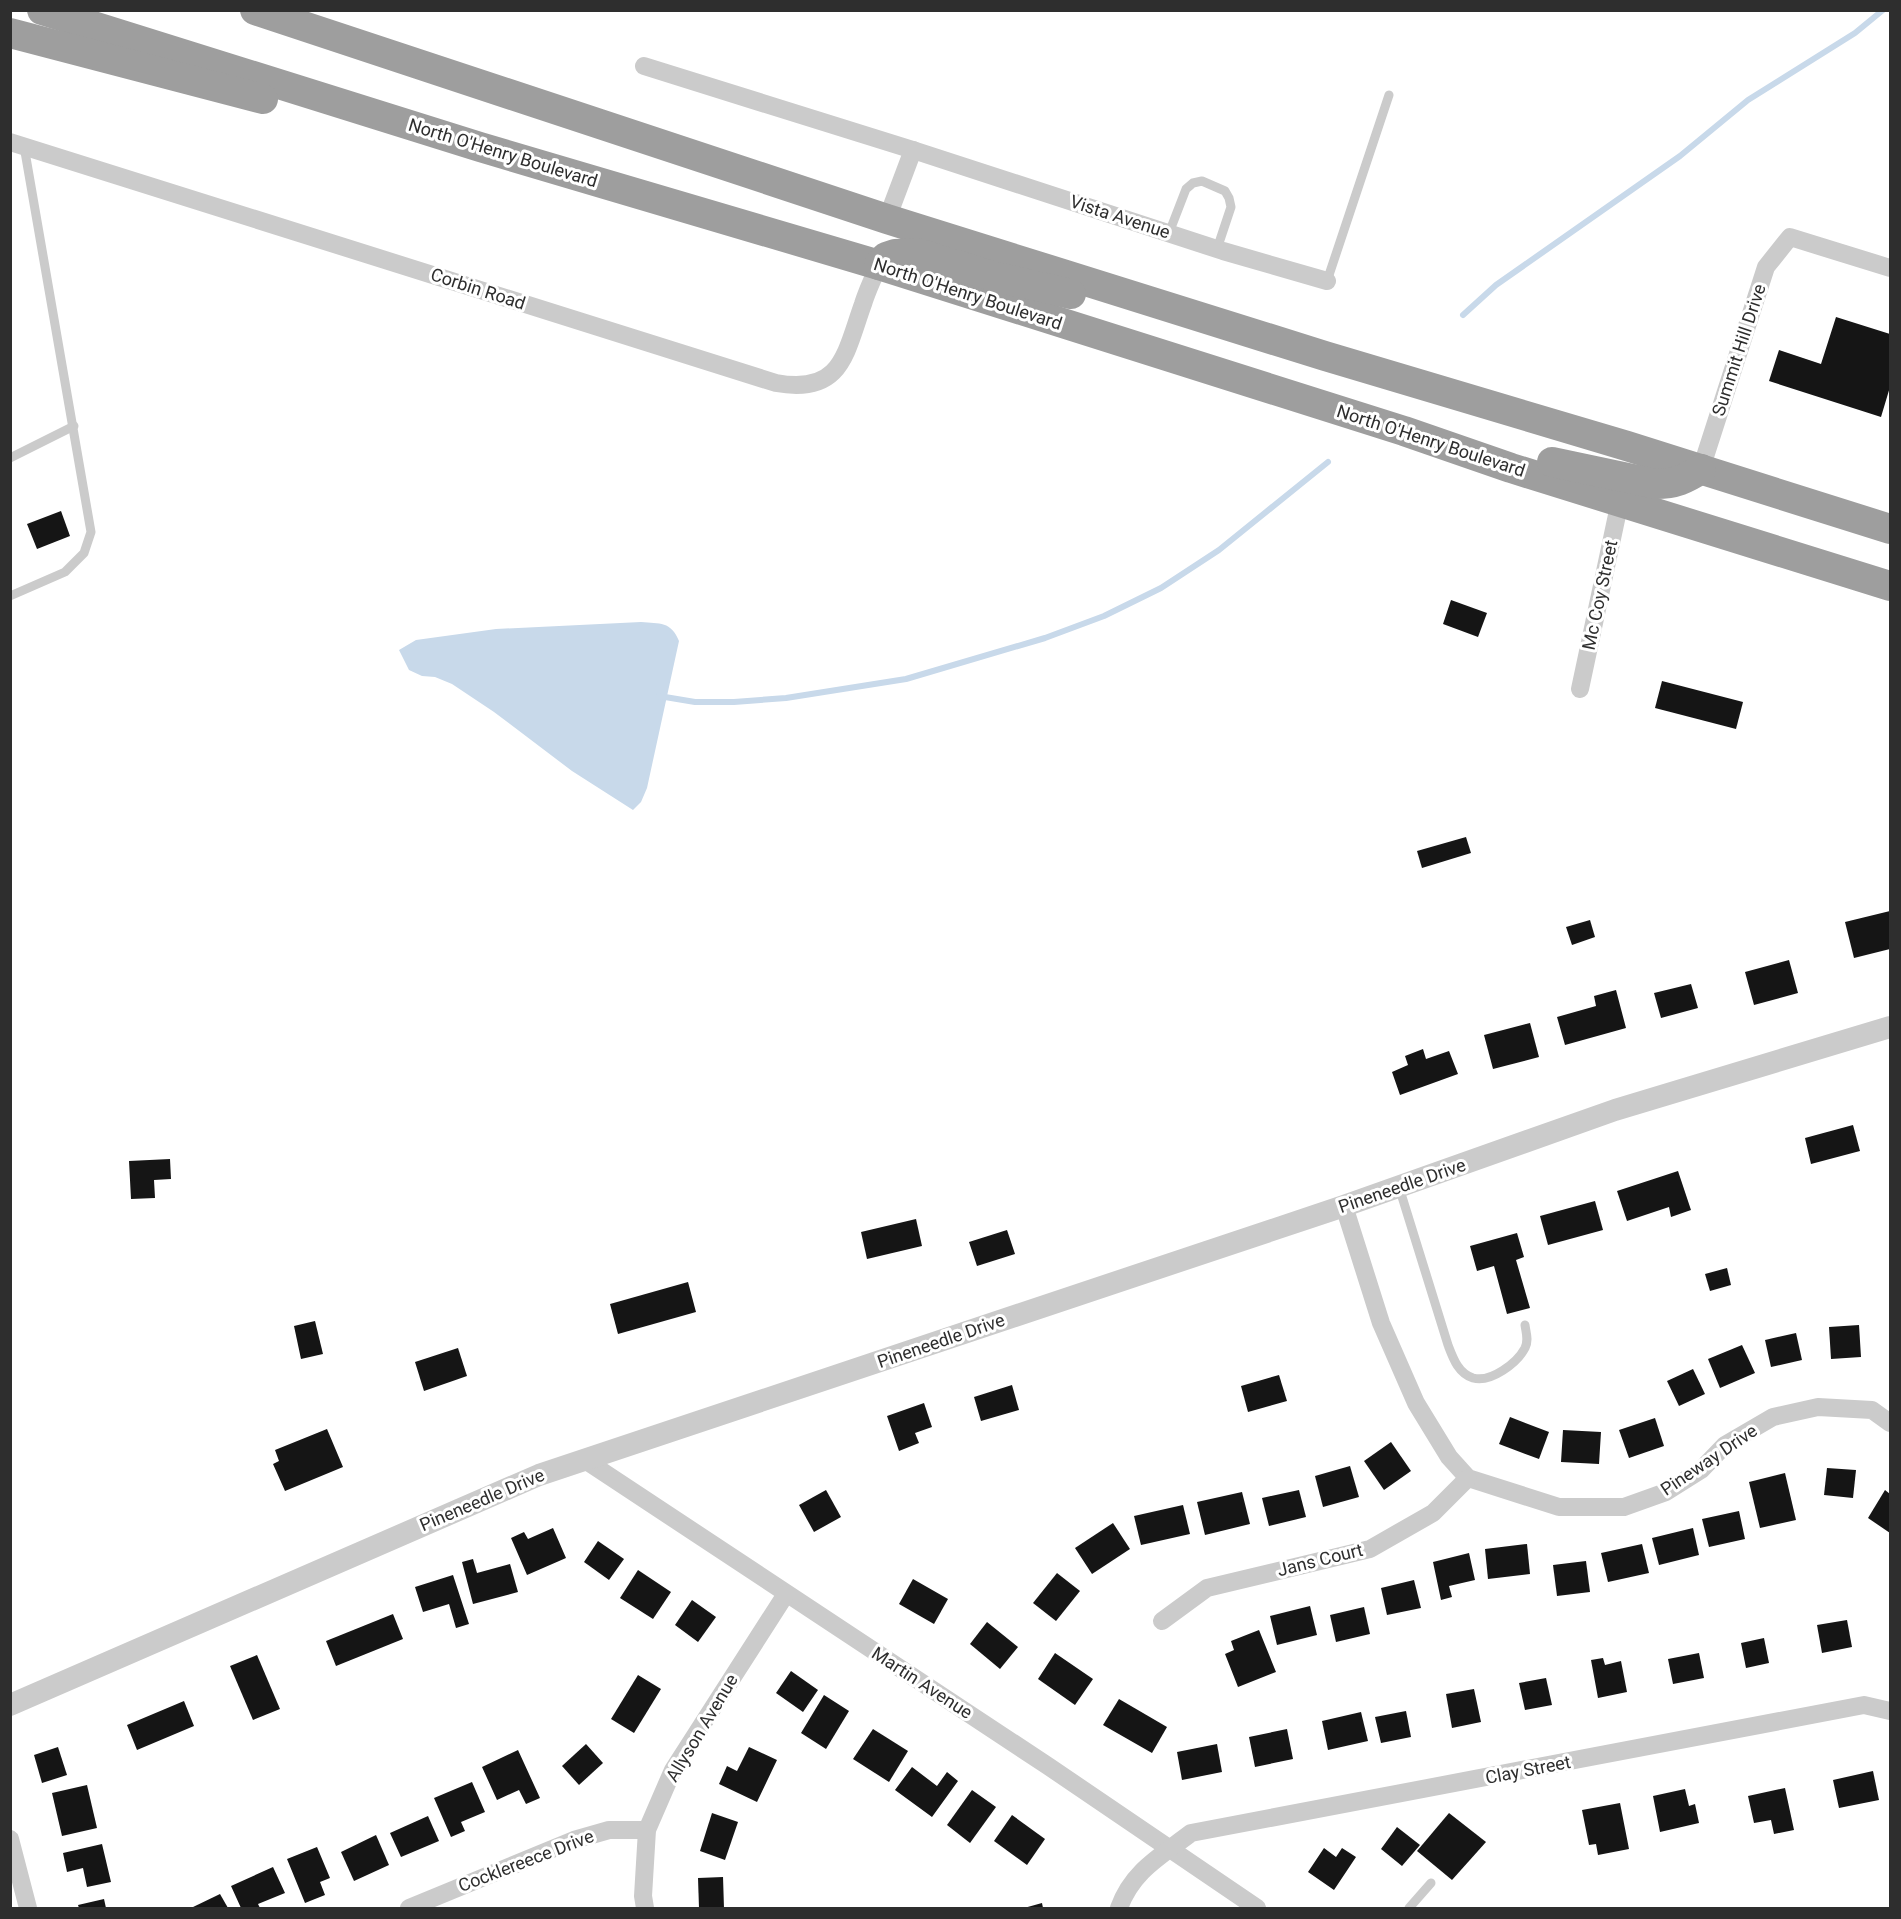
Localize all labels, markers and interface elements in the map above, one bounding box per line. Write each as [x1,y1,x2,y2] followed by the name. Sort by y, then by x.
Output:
[406,114,600,191] street label: North O'Henry Boulevard
[1067,190,1173,243] street label: Vista Avenue
[871,253,1065,334] street label: North O'Henry Boulevard
[428,263,528,314] street label: Corbin Road
[1707,281,1770,419] street label: Summit Hill Drive
[1334,400,1528,481] street label: North O'Henry Boulevard
[1578,538,1621,652] street label: Mc Coy Street
[1335,1154,1468,1217] street label: Pineneedle Drive
[874,1309,1007,1372] street label: Pineneedle Drive
[1656,1420,1761,1500] street label: Pineway Drive
[416,1464,547,1535] street label: Pineneedle Drive
[1275,1539,1365,1580] street label: Jans Court
[868,1642,976,1723] street label: Martin Avenue
[661,1670,742,1785] street label: Allyson Avenue
[1484,1751,1572,1788] street label: Clay Street
[455,1825,596,1896] street label: Cocklereece Drive

